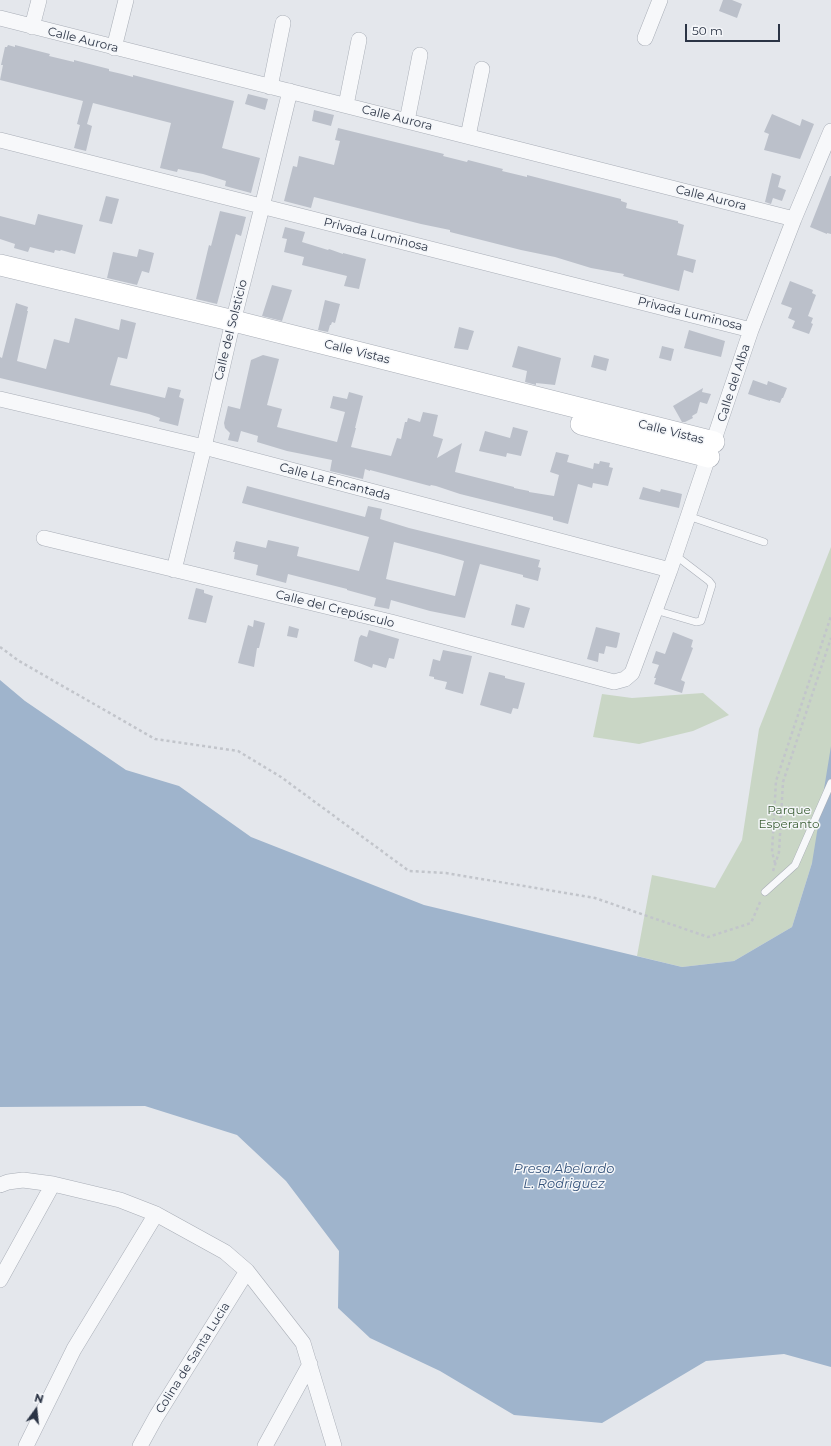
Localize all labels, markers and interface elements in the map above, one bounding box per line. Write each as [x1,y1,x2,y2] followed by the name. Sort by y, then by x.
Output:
[687,16,782,42] scale bar
[692,23,723,38] text: 50 m
[46,24,120,56] street label: Calle Aurora
[360,102,434,134] street label: Calle Aurora
[674,182,748,214] street label: Calle Aurora
[322,215,430,255] street label: Privada Luminosa
[211,278,251,382] street label: Calle del Solsticio
[636,294,744,334] street label: Privada Luminosa
[323,337,391,367] street label: Calle Vistas
[715,342,753,424] street label: Calle del Alba
[637,417,705,447] street label: Calle Vistas
[278,460,392,504] street label: Calle La Encantada
[274,587,396,631] street label: Calle del Crepúsculo
[759,803,819,831] park label: Parque Esperanto
[514,1161,614,1192] water label: Presa Abelardo L. Rodriguez
[153,1300,233,1416] street label: Colina de Santa Lucia
[16,1390,56,1430] north arrow
[33,1390,45,1406] text: N

